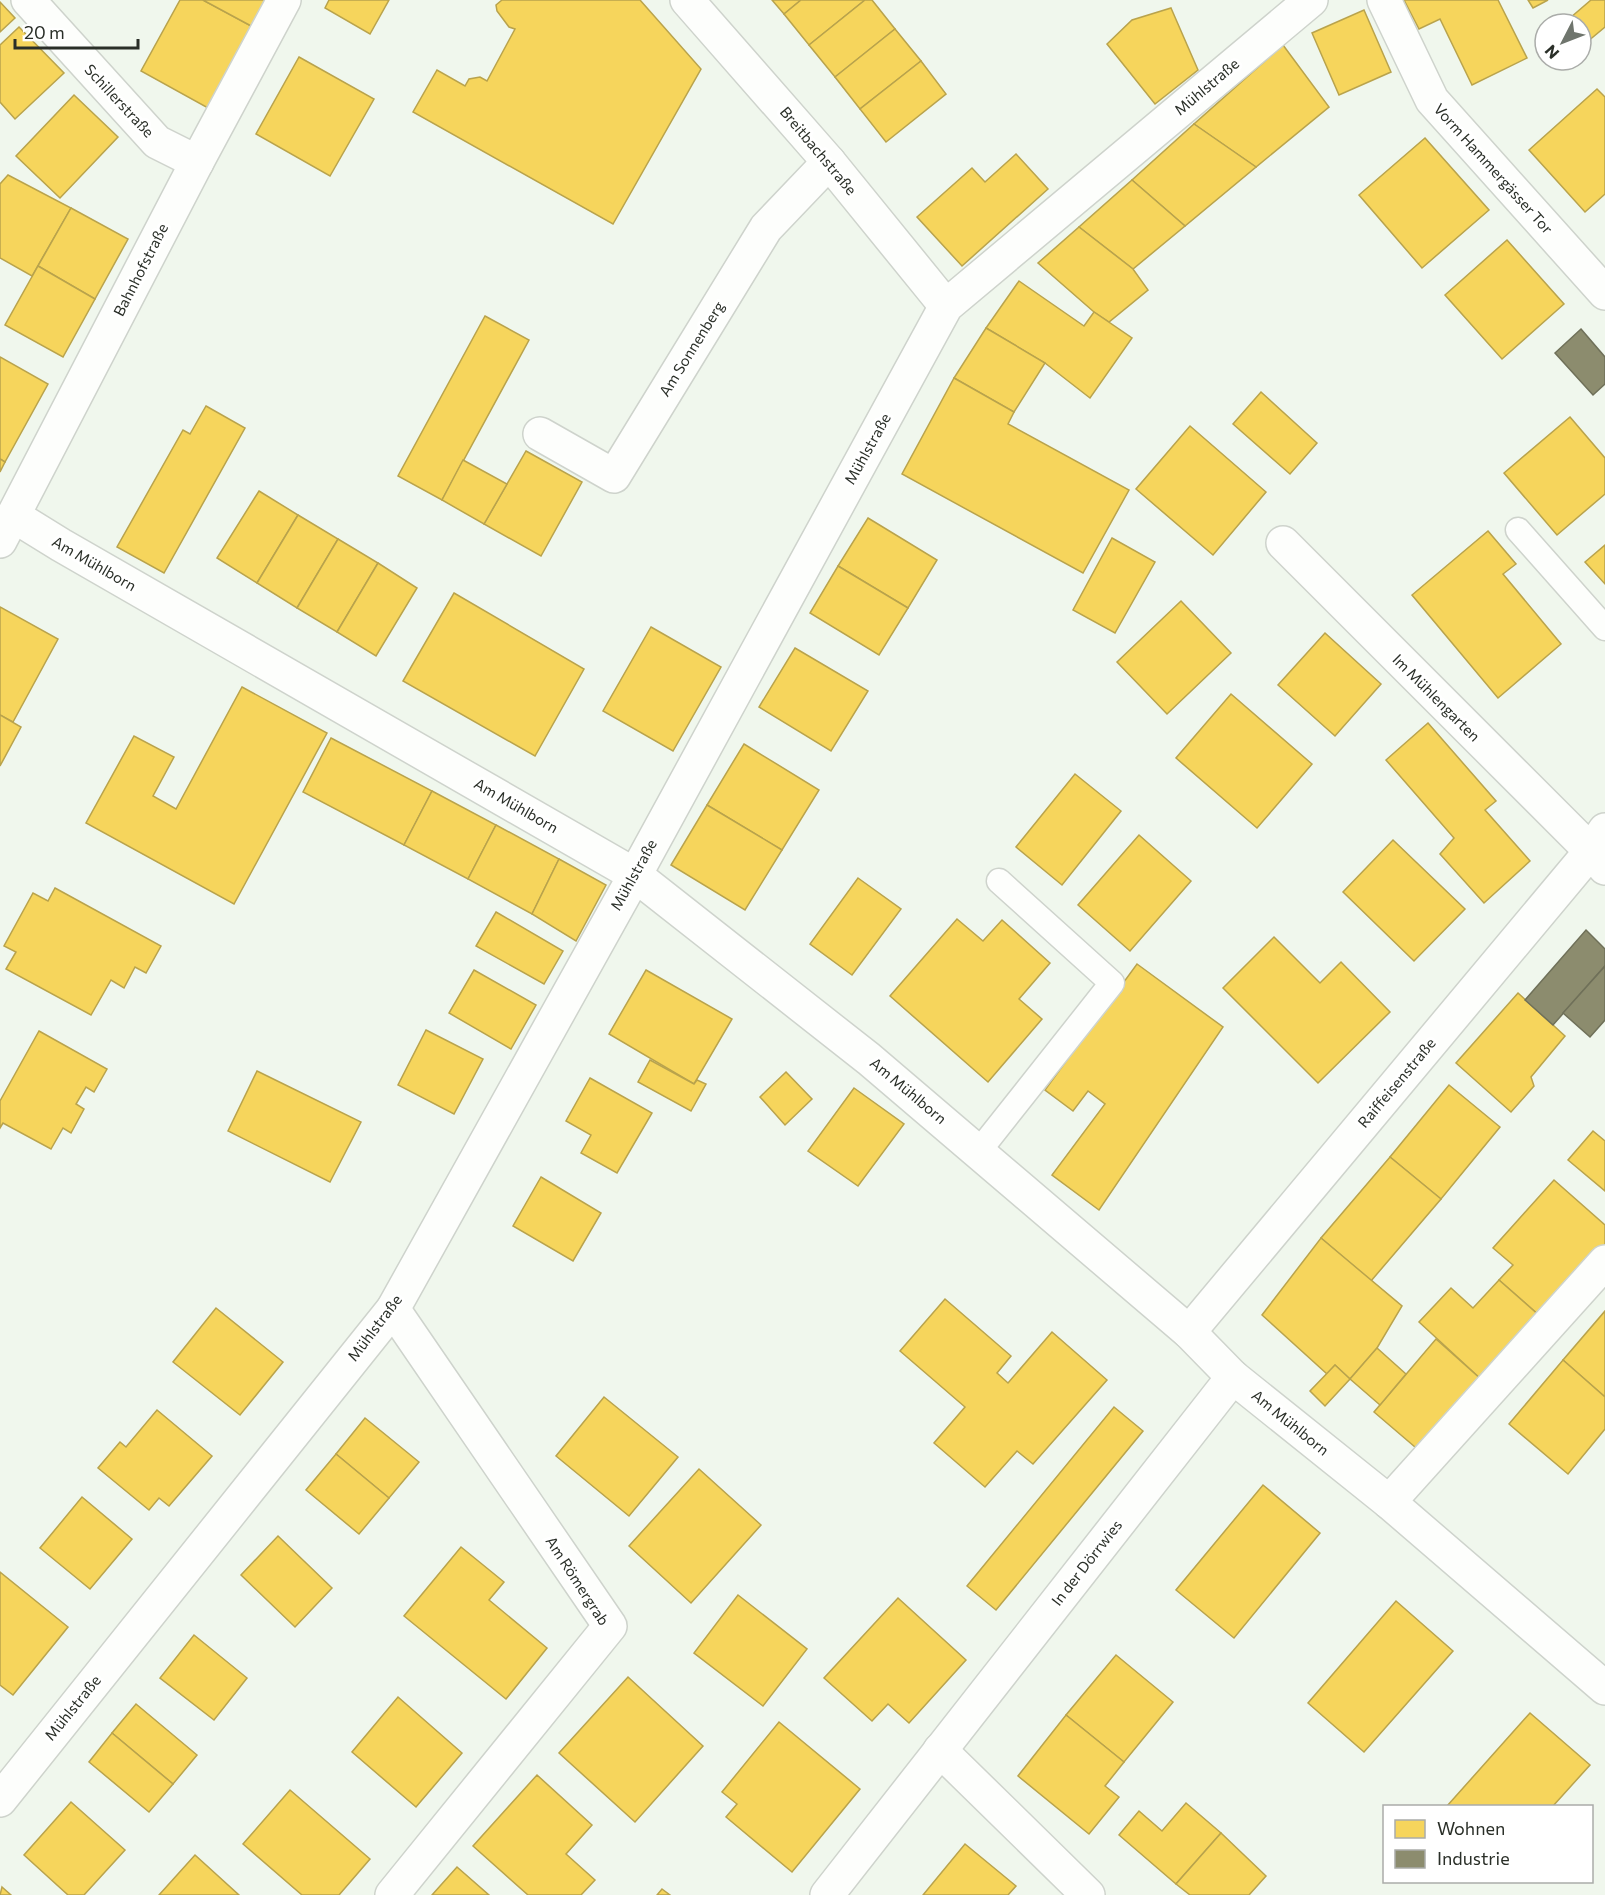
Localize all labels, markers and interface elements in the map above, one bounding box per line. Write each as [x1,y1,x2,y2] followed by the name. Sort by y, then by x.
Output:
[15,12,138,50] scale bar
[1533,12,1593,72] north arrow
[24,21,65,43] text: 20 m
[1540,42,1563,63] text: N
[1170,54,1242,118] street label: Mühlstraße
[81,60,158,141] street label: Schillerstraße
[1431,100,1557,237] street label: Vorm Hammergässer Tor
[777,103,861,198] street label: Breitbachstraße
[109,220,171,319] street label: Bahnhofstraße
[655,298,728,399] street label: Am Sonnenberg
[840,410,894,487] street label: Mühlstraße
[49,532,140,594] street label: Am Mühlborn
[1389,650,1484,745] street label: Im Mühlengarten
[471,774,562,836] street label: Am Mühlborn
[606,836,660,913] street label: Mühlstraße
[1353,1034,1439,1131] street label: Raiffeisenstraße
[867,1053,950,1127] street label: Am Mühlborn
[343,1290,405,1364] street label: Mühlstraße
[1249,1386,1333,1459] street label: Am Mühlborn
[1047,1516,1125,1609] street label: In der Dörrwies
[542,1533,613,1628] street label: Am Römergrab
[40,1671,104,1744] street label: Mühlstraße
[1383,1805,1593,1883] legend
[1437,1817,1505,1839] text: Wohnen
[1437,1847,1510,1869] text: Industrie

